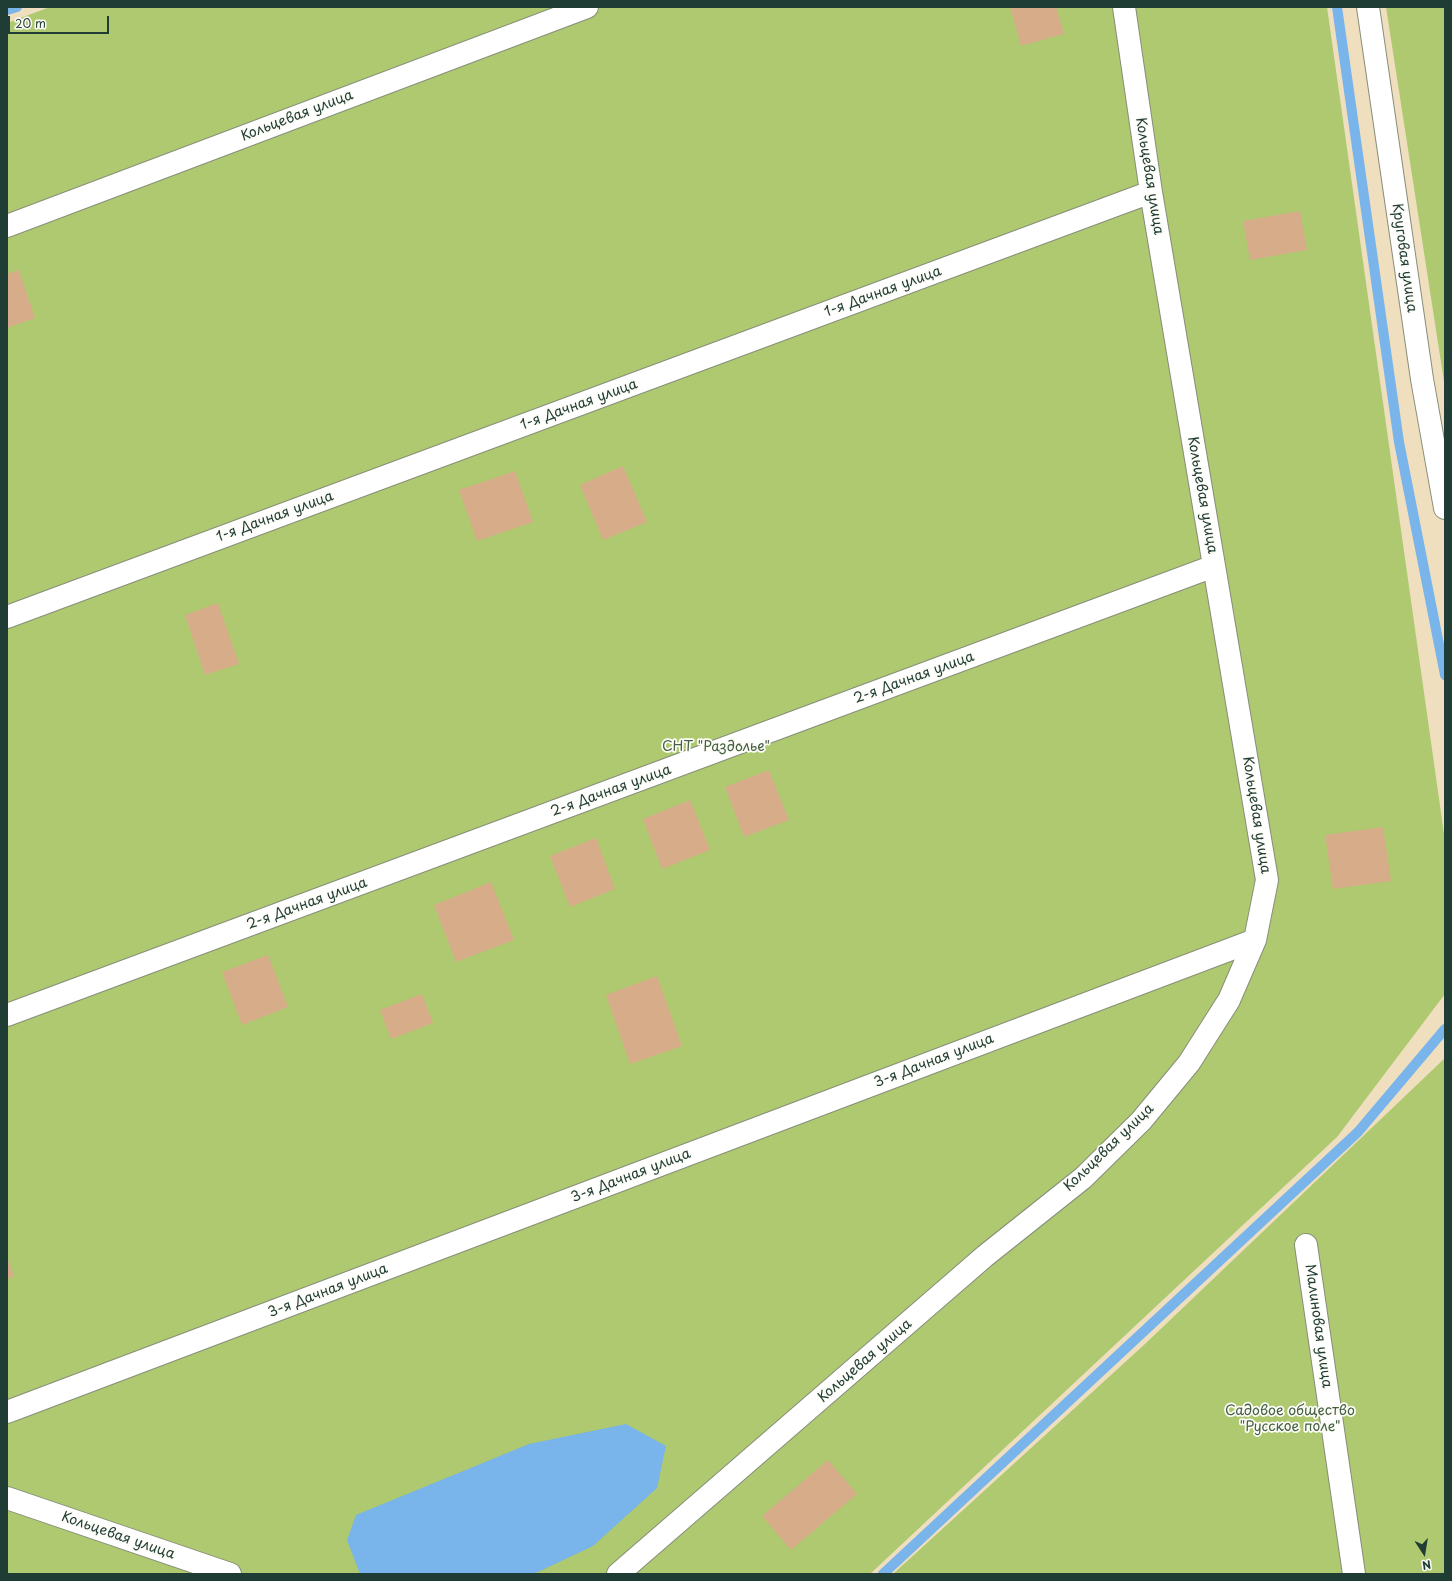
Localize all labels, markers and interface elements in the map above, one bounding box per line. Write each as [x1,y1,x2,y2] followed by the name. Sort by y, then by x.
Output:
[10,8,111,34] scale bar
[15,14,46,32] text: 20 m
[238,87,356,145] street label: Кольцевая улица
[1131,116,1167,236] street label: Кольцевая улица
[1388,202,1420,314] street label: Круговая улица
[822,263,944,321] street label: 1-я Дачная улица
[518,376,640,434] street label: 1-я Дачная улица
[1183,435,1221,555] street label: Кольцевая улица
[214,488,336,546] street label: 1-я Дачная улица
[851,648,977,708] street label: 2-я Дачная улица
[662,739,770,755] park label: СНТ "Раздолье"
[1238,755,1274,875] street label: Кольцевая улица
[548,761,674,821] street label: 2-я Дачная улица
[244,874,370,934] street label: 2-я Дачная улица
[872,1030,996,1092] street label: 3-я Дачная улица
[1060,1101,1158,1195] street label: Кольцевая улица
[569,1145,693,1207] street label: 3-я Дачная улица
[266,1260,390,1322] street label: 3-я Дачная улица
[1301,1263,1335,1389] street label: Малиновая улица
[815,1316,915,1406] street label: Кольцевая улица
[1225,1403,1355,1436] park label: Садовое общество "Русское поле"
[59,1509,177,1563] street label: Кольцевая улица
[1404,1533,1444,1573] north arrow
[1421,1556,1433,1574] text: N

